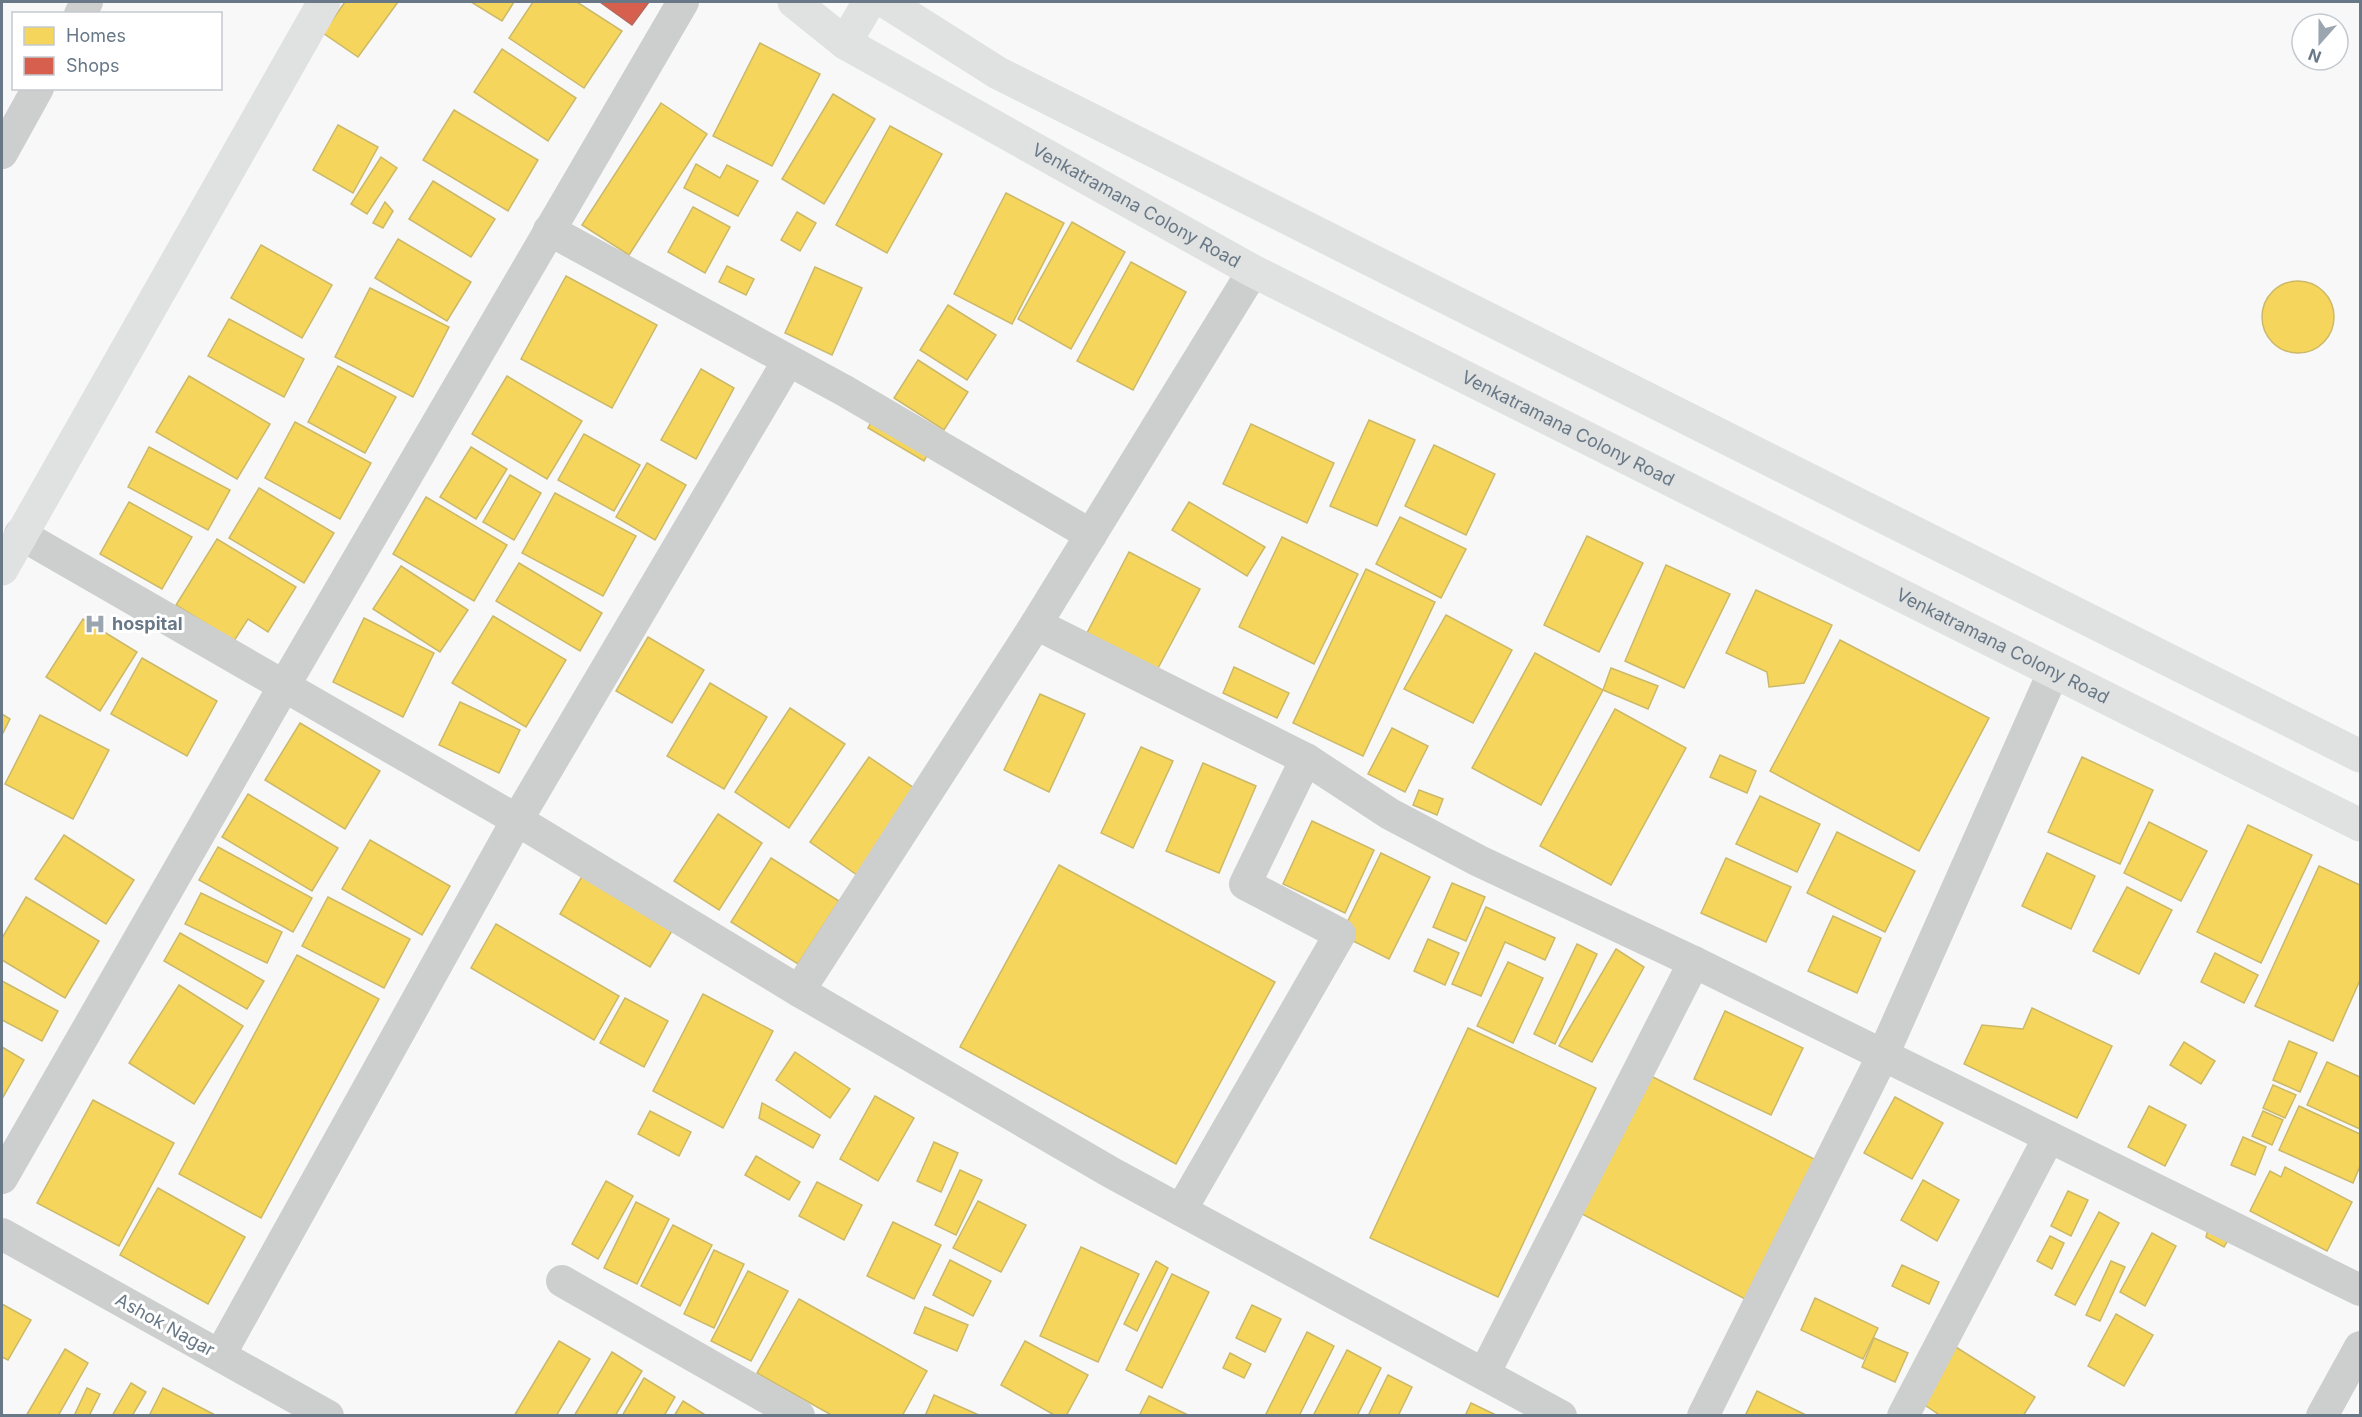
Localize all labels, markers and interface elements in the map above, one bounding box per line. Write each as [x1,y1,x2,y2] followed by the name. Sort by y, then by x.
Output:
[12,12,222,90] legend
[2290,12,2350,72] north arrow
[66,25,126,46] text: Homes
[2305,44,2324,68] text: N
[66,55,120,76] text: Shops
[1029,139,1244,272] street label: Venkatramana Colony Road
[1458,366,1678,490] street label: Venkatramana Colony Road
[1893,584,2113,708] street label: Venkatramana Colony Road
[83,612,107,636] hospital icon: hospital
[112,613,183,634] place label: hospital
[112,1289,219,1360] street label: Ashok Nagar

